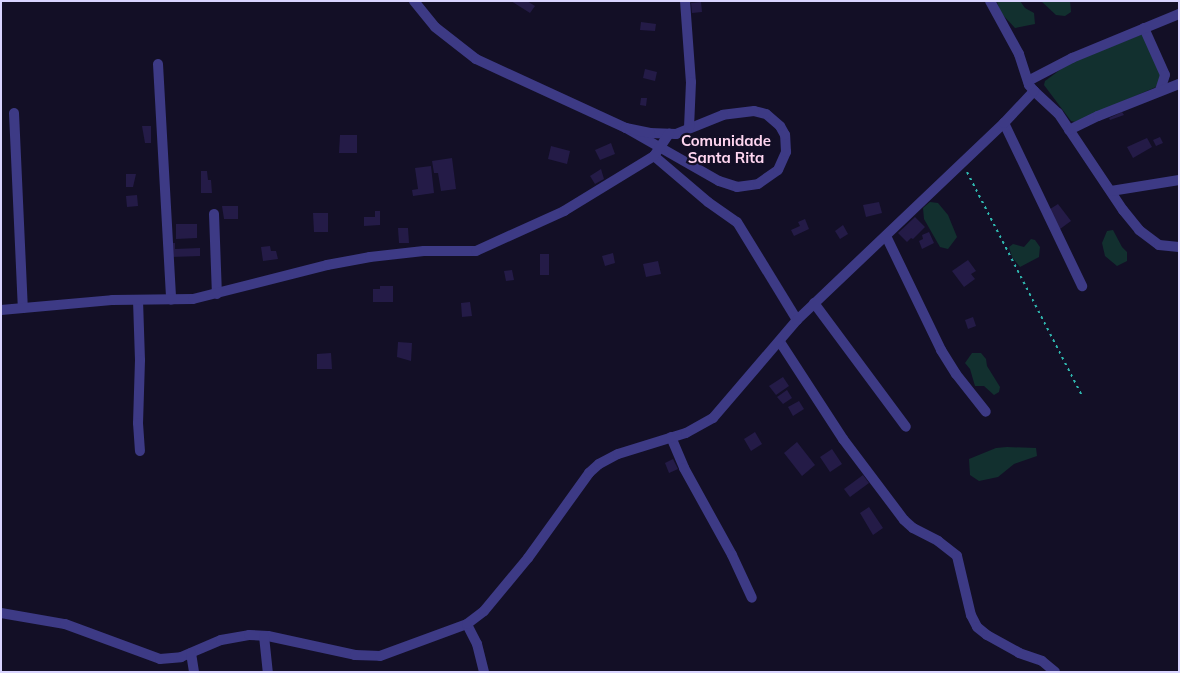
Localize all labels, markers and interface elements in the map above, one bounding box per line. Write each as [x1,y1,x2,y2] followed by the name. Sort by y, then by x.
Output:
[681,131,771,166] district label: Comunidade Santa Rita

